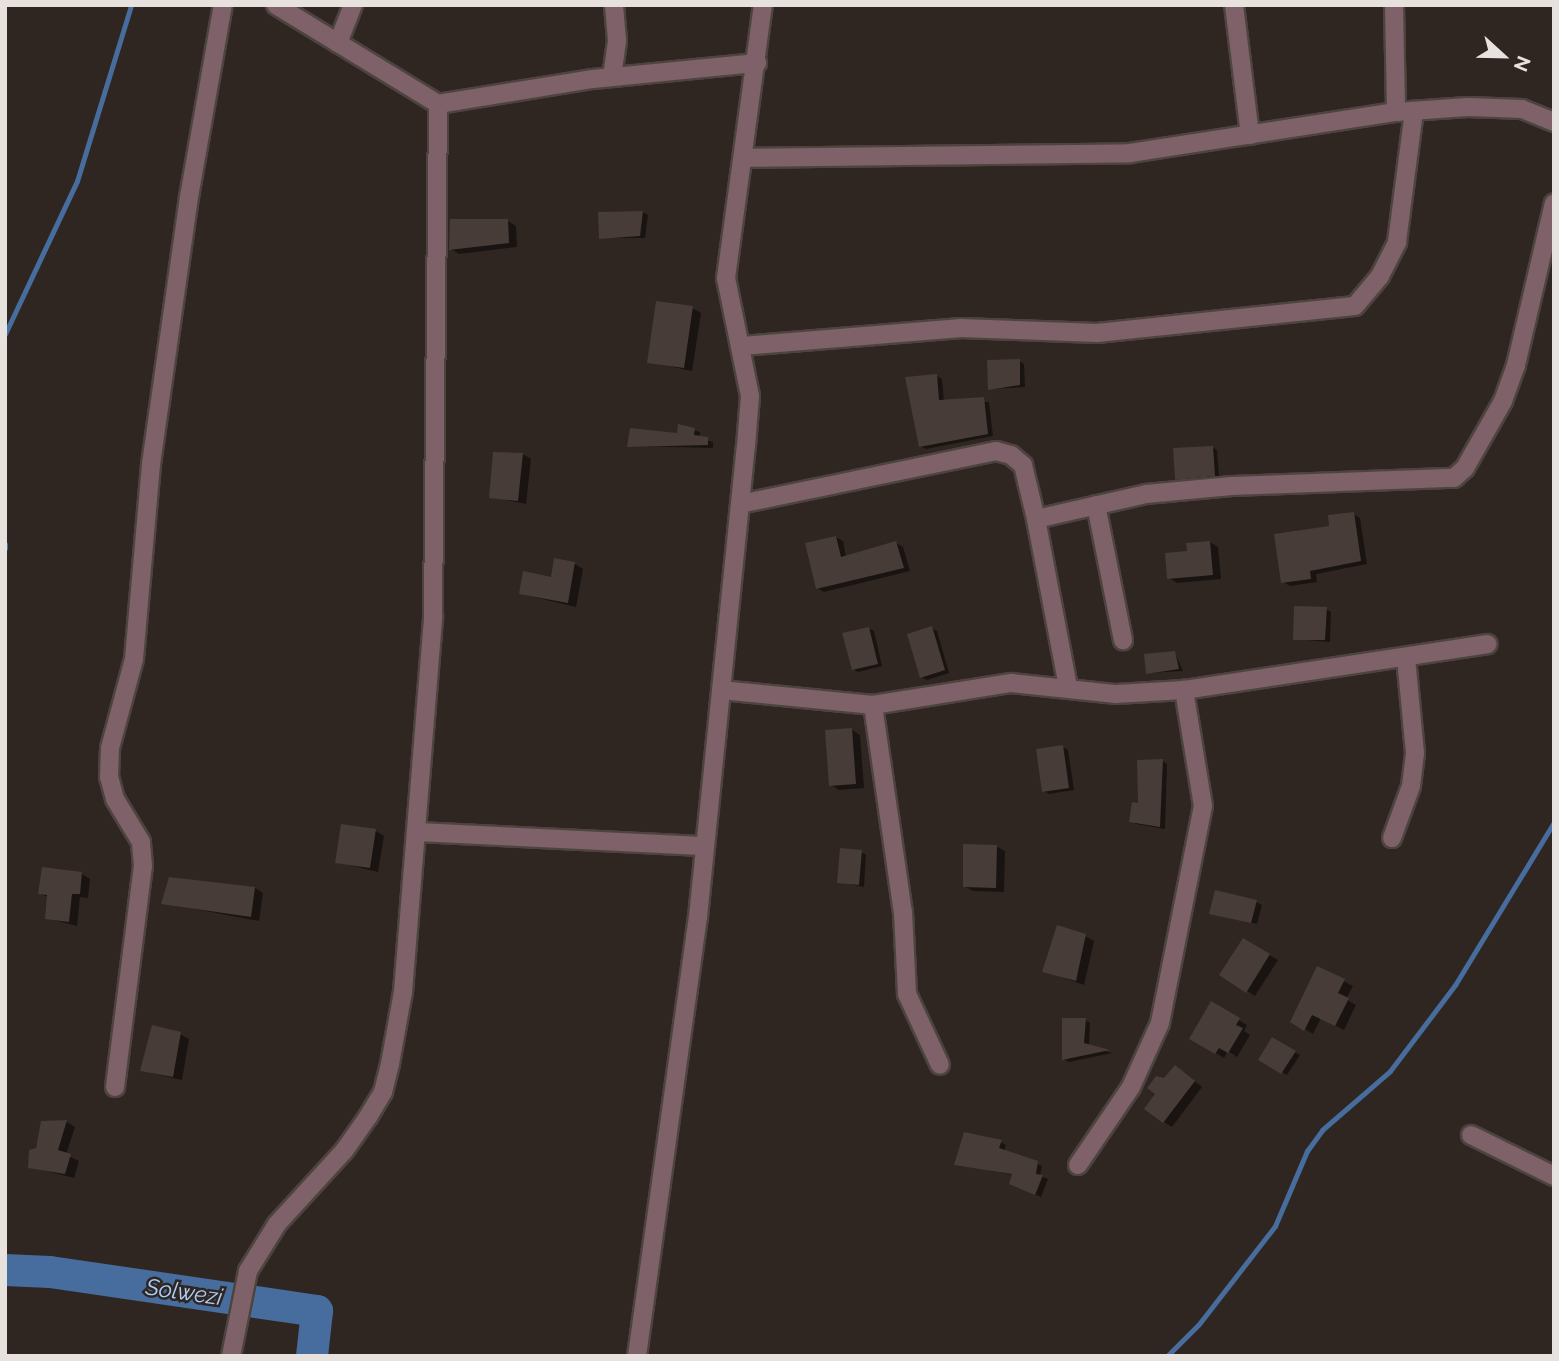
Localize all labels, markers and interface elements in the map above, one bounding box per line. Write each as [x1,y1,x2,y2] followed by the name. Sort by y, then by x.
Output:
[1468,21,1538,91] north arrow
[1510,53,1535,75] text: N
[144,1273,224,1311] water label: Solwezi

